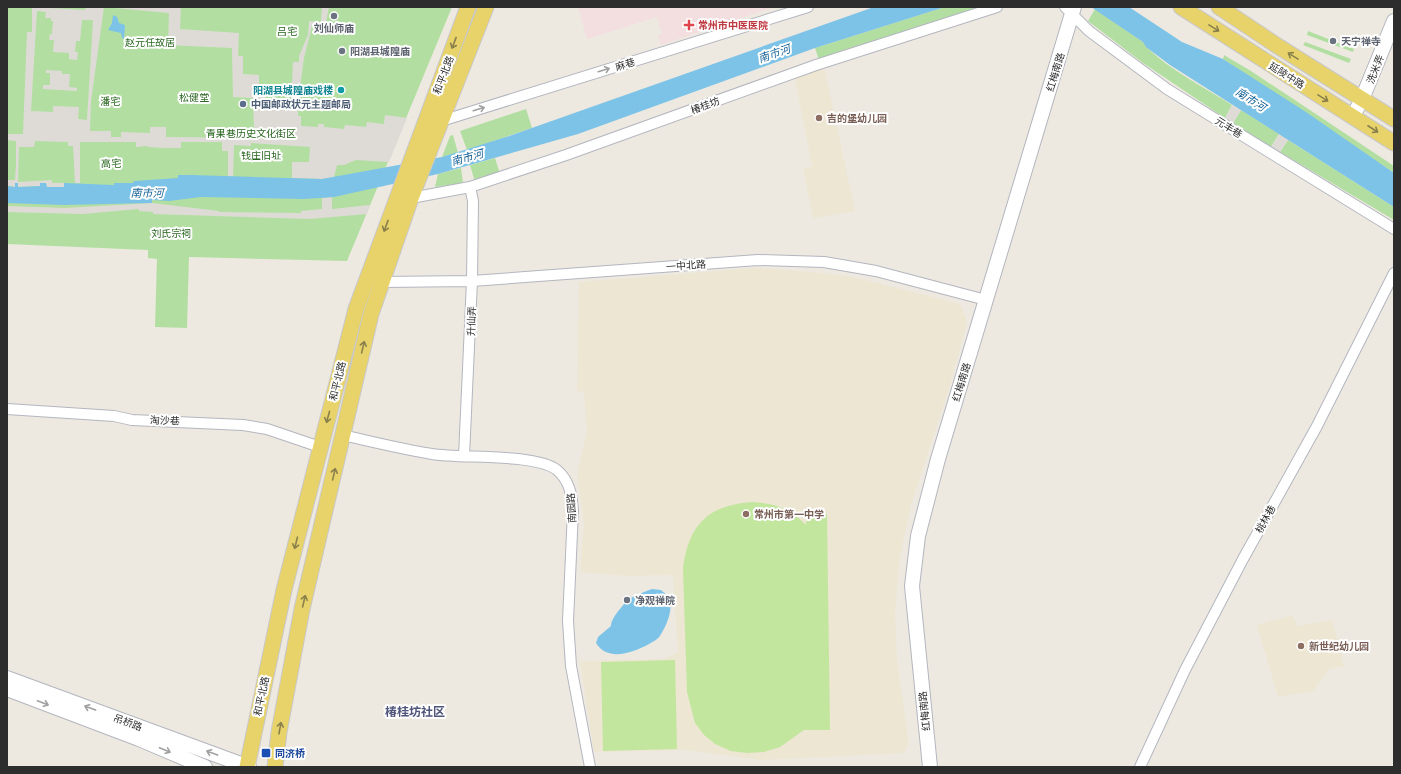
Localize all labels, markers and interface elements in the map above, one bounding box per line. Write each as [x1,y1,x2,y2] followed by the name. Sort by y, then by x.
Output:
[329,11,339,21] marker: 刘仙师庙
[683,19,695,31] marker: 常州市中医医院
[698,19,768,31] place label: 常州市中医医院
[314,22,354,34] place label: 刘仙师庙
[1208,24,1219,32] one-way arrow
[277,25,297,37] park label: 吕宅
[1341,35,1381,47] place label: 天宁禅寺
[125,36,175,48] park label: 赵元任故居
[1328,36,1338,46] marker: 天宁禅寺
[450,37,458,49] one-way arrow
[756,41,794,65] water label: 南市河
[350,45,410,57] place label: 阳湖县城隍庙
[337,46,347,56] marker: 阳湖县城隍庙
[1043,51,1067,93] street label: 红梅南路
[1288,52,1299,61] one-way arrow
[1364,53,1386,85] street label: 洗米弄
[430,54,456,96] street label: 和平北路
[614,55,636,73] street label: 麻巷
[1267,59,1307,91] street label: 延陵中路
[597,66,609,74] one-way arrow
[253,84,333,96] place label: 阳湖县城隍庙戏楼
[336,85,346,95] marker: 阳湖县城隍庙戏楼
[1234,85,1270,115] water label: 南市河
[179,91,209,103] park label: 松健堂
[689,94,721,116] street label: 椿桂坊
[1317,94,1329,102] one-way arrow
[100,95,120,107] park label: 潘宅
[251,98,351,110] place label: 中国邮政状元主题邮局
[238,99,248,109] marker: 中国邮政状元主题邮局
[473,105,486,112] one-way arrow
[827,112,887,124] place label: 吉的堡幼儿园
[814,113,824,123] marker: 吉的堡幼儿园
[1213,114,1245,140] street label: 元丰巷
[1368,125,1379,133] one-way arrow
[206,127,296,139] park label: 青果巷历史文化街区
[449,146,487,168] water label: 南市河
[241,149,281,161] park label: 钱庄旧址
[101,157,121,169] park label: 高宅
[131,186,165,199] water label: 南市河
[382,219,390,231] one-way arrow
[151,227,191,239] park label: 刘氏宗祠
[666,258,706,272] street label: 一中北路
[464,306,478,336] street label: 升仙弄
[360,341,367,354] one-way arrow
[326,360,348,402] street label: 和平北路
[949,361,973,403] street label: 红梅南路
[324,410,331,423] one-way arrow
[150,413,180,427] street label: 淘沙巷
[330,468,338,481] one-way arrow
[564,493,578,523] street label: 南园路
[1252,503,1278,535] street label: 桃林巷
[754,508,824,520] place label: 常州市第一中学
[741,509,751,519] marker: 常州市第一中学
[292,536,299,549] one-way arrow
[300,594,308,607] one-way arrow
[635,594,675,606] place label: 净观禅院
[622,595,632,605] marker: 净观禅院
[1309,640,1369,652] place label: 新世纪幼儿园
[1296,641,1306,651] marker: 新世纪幼儿园
[251,675,271,717] street label: 和平北路
[916,690,932,732] street label: 红梅南路
[37,700,49,708] one-way arrow
[85,704,97,712] one-way arrow
[385,704,445,719] district label: 椿桂坊社区
[112,711,144,733] street label: 吊桥路
[276,722,284,735] one-way arrow
[158,747,170,754] one-way arrow
[260,747,272,759] marker: 同济桥
[275,747,305,759] place label: 同济桥
[207,749,219,757] one-way arrow

